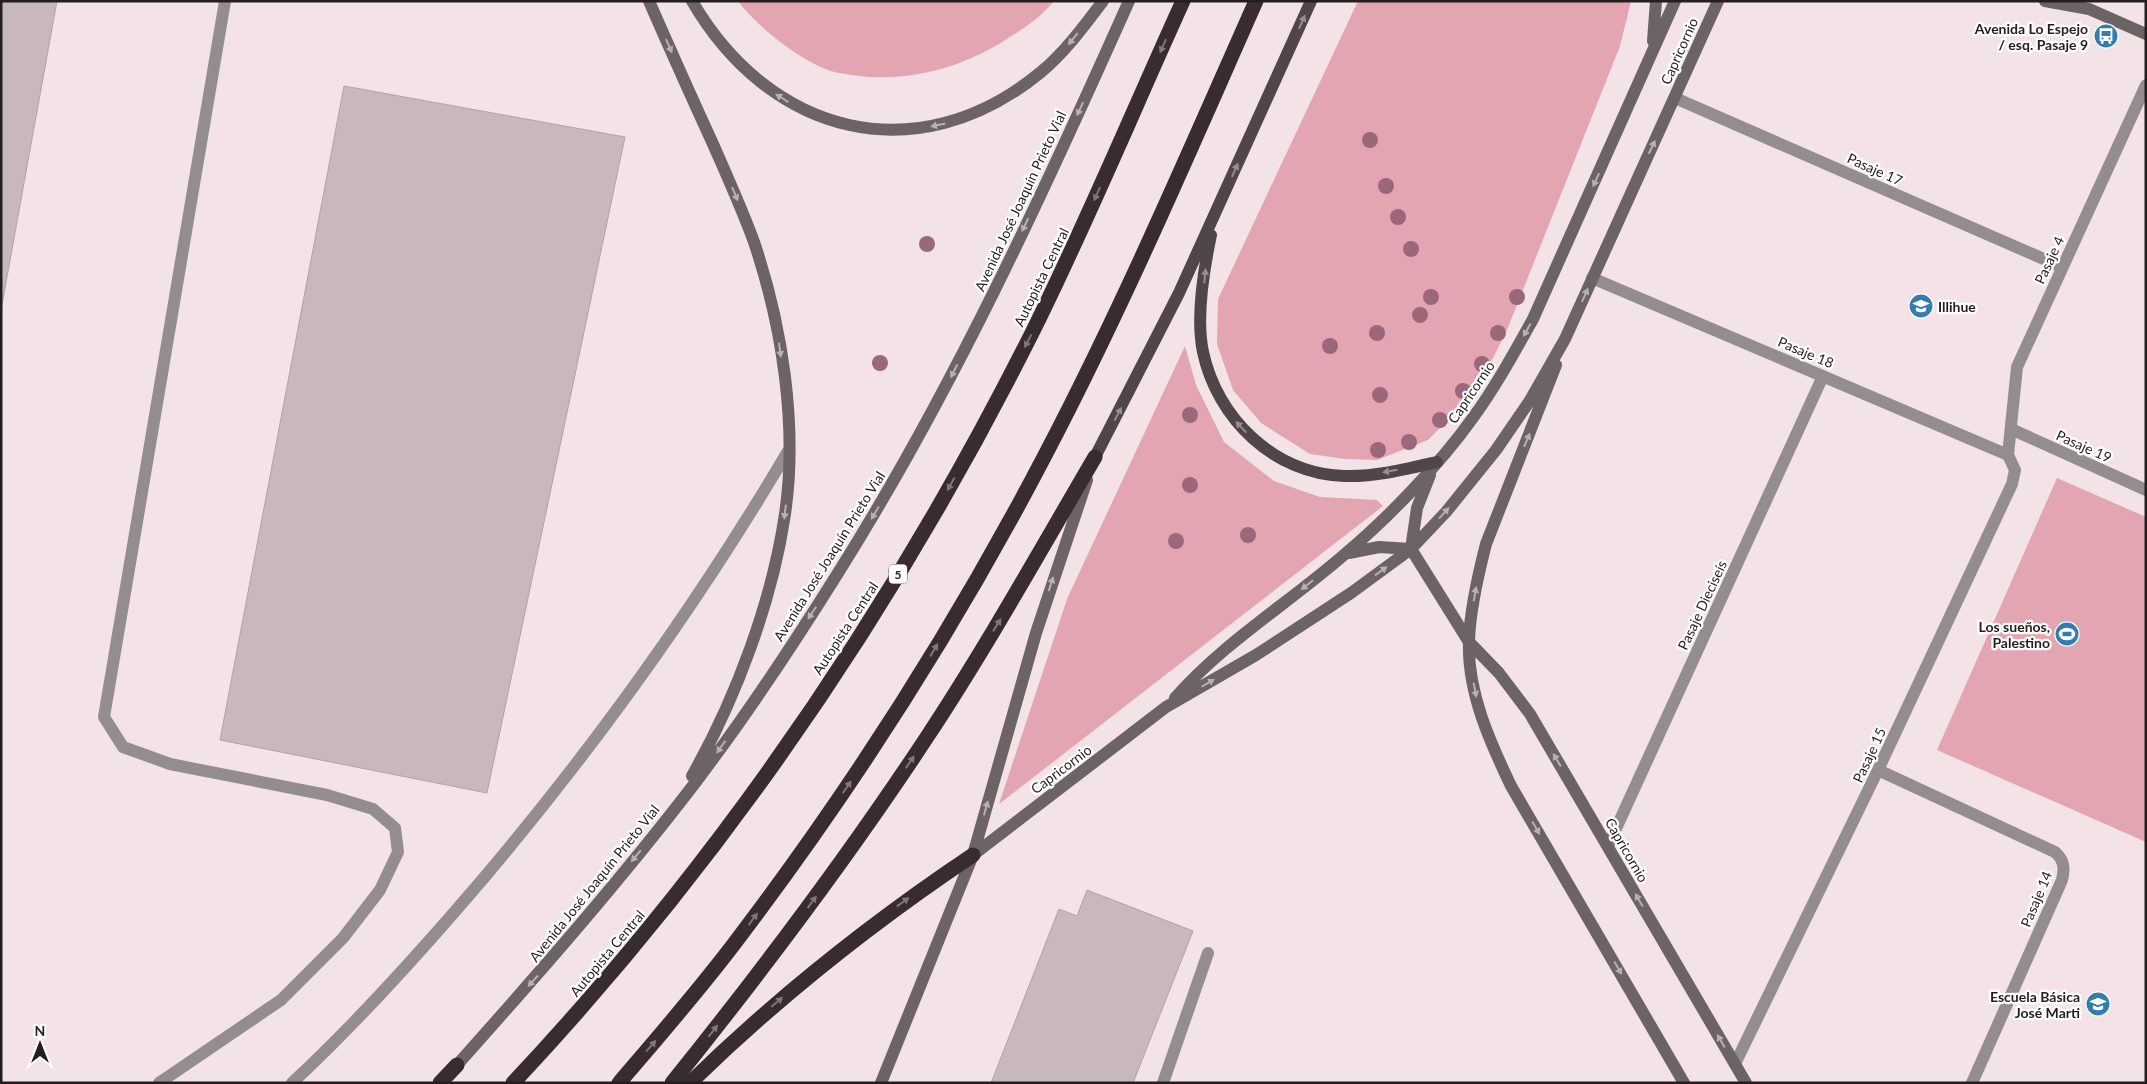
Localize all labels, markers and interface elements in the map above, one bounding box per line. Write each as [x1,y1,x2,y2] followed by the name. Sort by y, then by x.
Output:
[1298,15,1306,29] one-way arrow
[1657,15,1701,87] street label: Capricornio
[1974,20,2088,53] place label: Avenida Lo Espejo / esq. Pasaje 9
[2093,23,2119,49] bus stop icon: Avenida Lo Espejo / esq. Pasaje 9
[1067,33,1079,45] one-way arrow
[665,39,673,53] one-way arrow
[1158,39,1166,53] one-way arrow
[776,93,789,103] one-way arrow
[1075,102,1083,116] one-way arrow
[971,108,1069,294] street label: Avenida José Joaquín Prieto Vial
[931,121,946,129] one-way arrow
[1649,140,1657,154] one-way arrow
[1845,149,1905,189] street label: Pasaje 17
[1232,163,1240,177] one-way arrow
[1591,173,1599,187] one-way arrow
[731,187,739,201] one-way arrow
[1092,187,1100,201] one-way arrow
[1021,218,1029,232] one-way arrow
[1010,225,1072,329] street label: Autopista Central
[2031,233,2067,287] street label: Pasaje 4
[1201,267,1209,283] one-way arrow
[1581,288,1589,302] one-way arrow
[1908,293,1934,319] school or university icon: Illihue
[1938,298,1976,315] place label: Illihue
[1523,322,1531,337] one-way arrow
[1776,333,1836,371] street label: Pasaje 18
[1024,334,1032,348] one-way arrow
[776,342,784,358] one-way arrow
[1444,358,1498,426] street label: Capricornio
[950,364,958,378] one-way arrow
[1114,406,1122,421] one-way arrow
[1235,422,1247,434] one-way arrow
[2054,426,2114,466] street label: Pasaje 19
[1524,433,1532,448] one-way arrow
[770,468,888,644] street label: Avenida José Joaquín Prieto Vial
[1381,468,1397,476] one-way arrow
[946,478,955,491] one-way arrow
[780,504,788,520] one-way arrow
[870,506,879,519] one-way arrow
[1438,508,1450,520] one-way arrow
[1674,558,1730,652] street label: Pasaje Dieciseís
[889,564,907,584] road number: 5
[1374,566,1388,576] one-way arrow
[1048,577,1055,592] one-way arrow
[809,578,881,678] street label: Autopista Central
[1300,580,1314,590] one-way arrow
[1472,585,1480,601] one-way arrow
[808,606,817,620] one-way arrow
[993,618,1002,631] one-way arrow
[1979,618,2050,651] place label: Los sueños, Palestino
[2054,621,2080,647] sports icon: Los sueños, Palestino
[930,643,939,656] one-way arrow
[1202,678,1215,687] one-way arrow
[1471,683,1479,698] one-way arrow
[1849,725,1889,785] street label: Pasaje 15
[716,740,726,754] one-way arrow
[1027,741,1095,797] street label: Capricornio
[1553,754,1562,767] one-way arrow
[905,755,915,769] one-way arrow
[842,780,852,793] one-way arrow
[983,800,991,815] one-way arrow
[525,801,663,965] street label: Avenida José Joaquín Prieto Vial
[1602,815,1652,885] street label: Capricornio
[1532,821,1540,835] one-way arrow
[631,849,642,862] one-way arrow
[2017,869,2055,929] street label: Pasaje 14
[1635,894,1644,907] one-way arrow
[807,895,817,909] one-way arrow
[896,897,910,907] one-way arrow
[566,906,648,1000] street label: Autopista Central
[748,912,758,926] one-way arrow
[1613,962,1622,975] one-way arrow
[527,975,538,988] one-way arrow
[1990,988,2080,1021] place label: Escuela Básica José Marti
[2085,991,2111,1017] school or university icon: Escuela Básica José Marti
[770,996,783,1007] one-way arrow
[15,1019,65,1069] north arrow
[35,1022,45,1039] text: N
[708,1025,719,1038] one-way arrow
[1717,1034,1726,1047] one-way arrow
[645,1040,657,1052] one-way arrow

